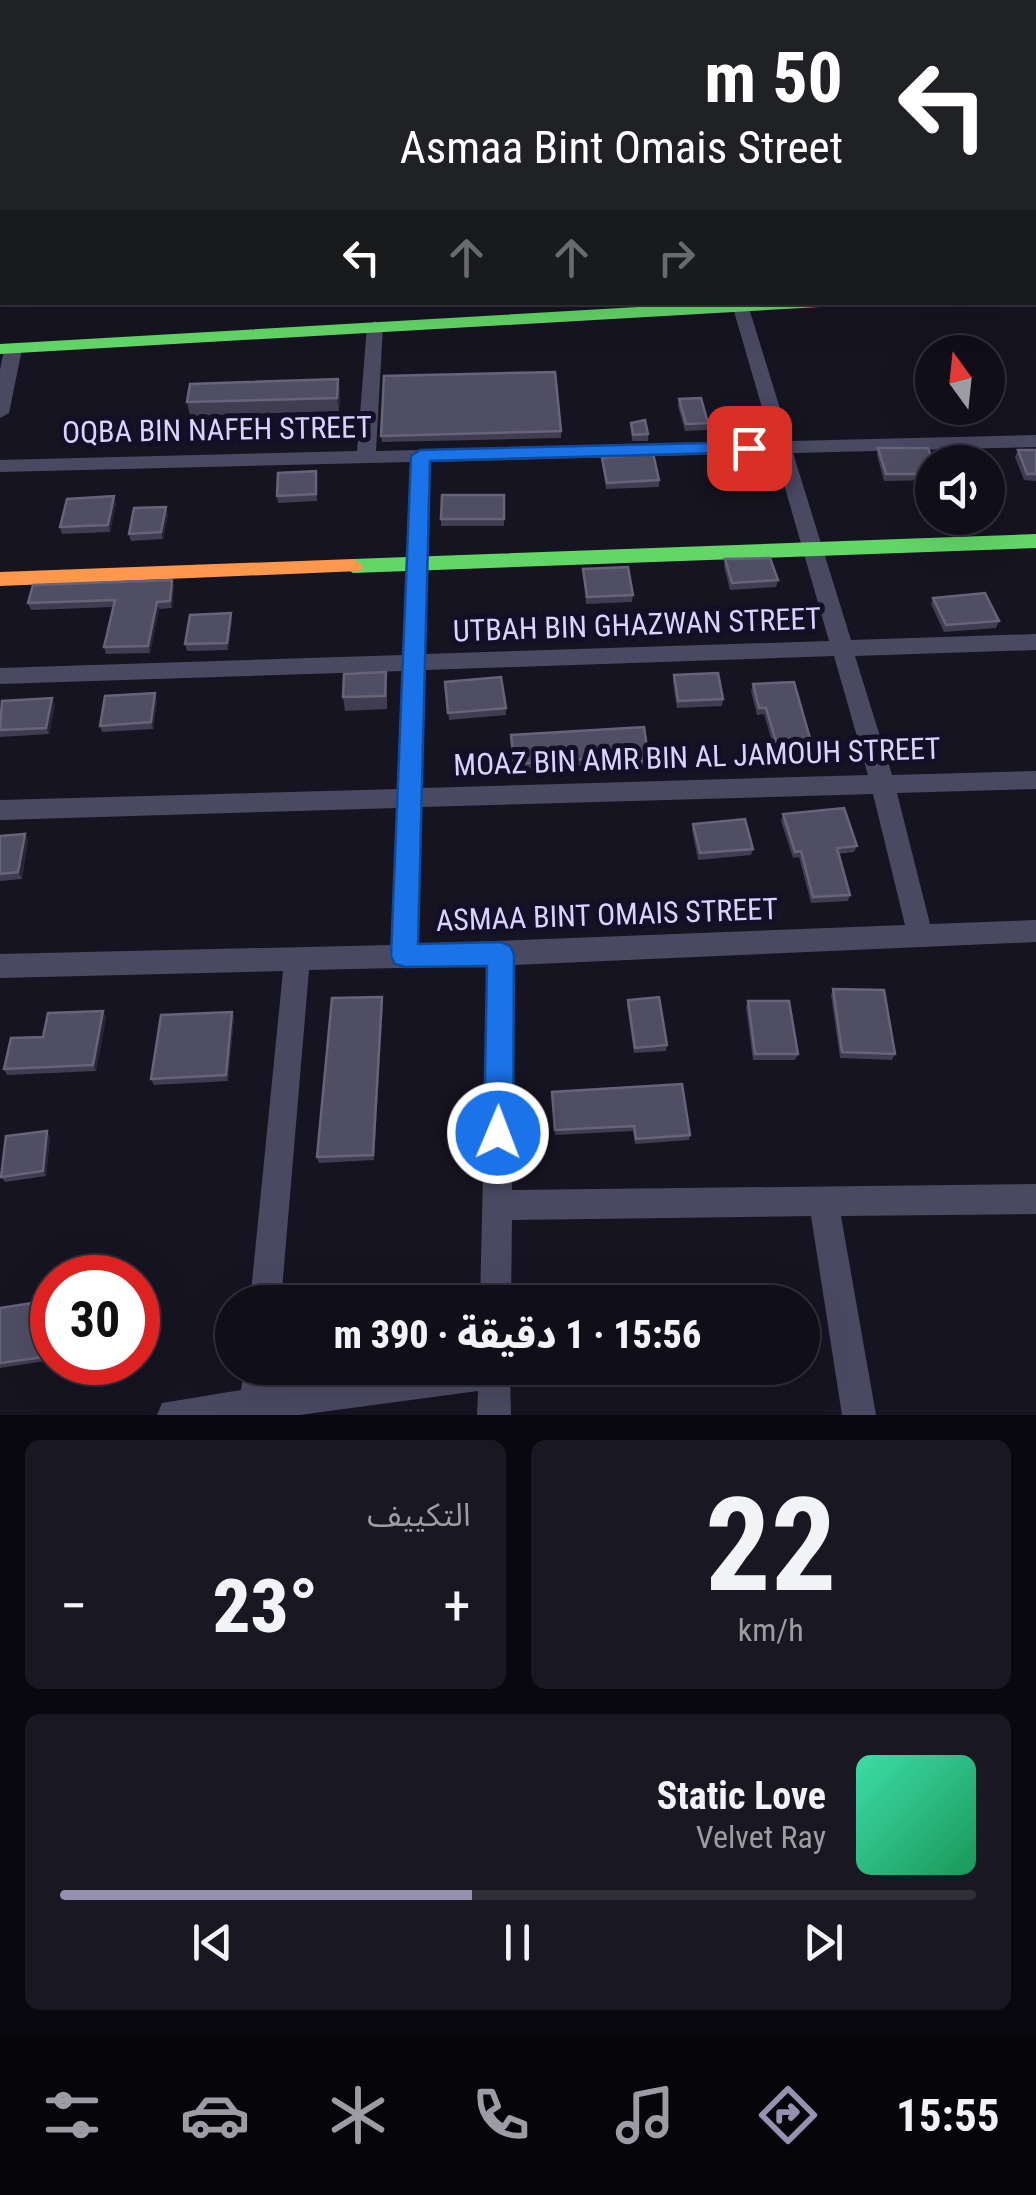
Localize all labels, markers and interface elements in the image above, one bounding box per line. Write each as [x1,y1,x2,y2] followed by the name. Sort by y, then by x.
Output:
[704,37,843,119] text: 50 m
[878,40,1008,170] icon: left
[400,121,843,174] text: Asmaa Bint Omais Street
[334,230,389,285] icon: left
[439,230,494,285] icon: ahead
[544,230,599,285] icon: ahead
[649,230,704,285] icon: right
[915,335,1005,425] north arrow
[915,335,1005,535] map controls
[707,406,792,491] pin
[62,409,372,450] street label: OQBA BIN NAFEH STREET
[722,421,777,476] icon: arrive
[915,445,1005,535] button: sound
[452,601,822,648] street label: UTBAH BIN GHAZWAN STREET
[453,731,941,782] street label: MOAZ BIN AMR BIN AL JAMOUH STREET
[435,891,779,938] street label: ASMAA BINT OMAIS STREET
[446,1081,550,1185] position arrow
[30,1255,160,1385] speed limit sign: 30
[334,1313,701,1357] text: 15:56 · 1 دقيقة · 390 m
[705,1469,836,1622] text: 22
[367,1496,471,1534] text: التكييف
[212,1562,318,1650] text: 23°
[60,1574,88,1638] text: −
[443,1574,470,1638] text: +
[738,1611,804,1649] text: km/h
[657,1774,826,1818] text: Static Love
[696,1818,826,1856] text: Velvet Ray
[185,1915,240,1970] icon: previous
[490,1915,545,1970] icon: pause
[796,1915,851,1970] icon: next
[37,2080,107,2150] icon: filters
[180,2080,250,2150] icon: car
[323,2080,393,2150] icon: climate
[466,2080,536,2150] icon: phone
[610,2080,680,2150] icon: music
[753,2080,823,2150] icon: directions
[896,2089,999,2142] text: 15:55

